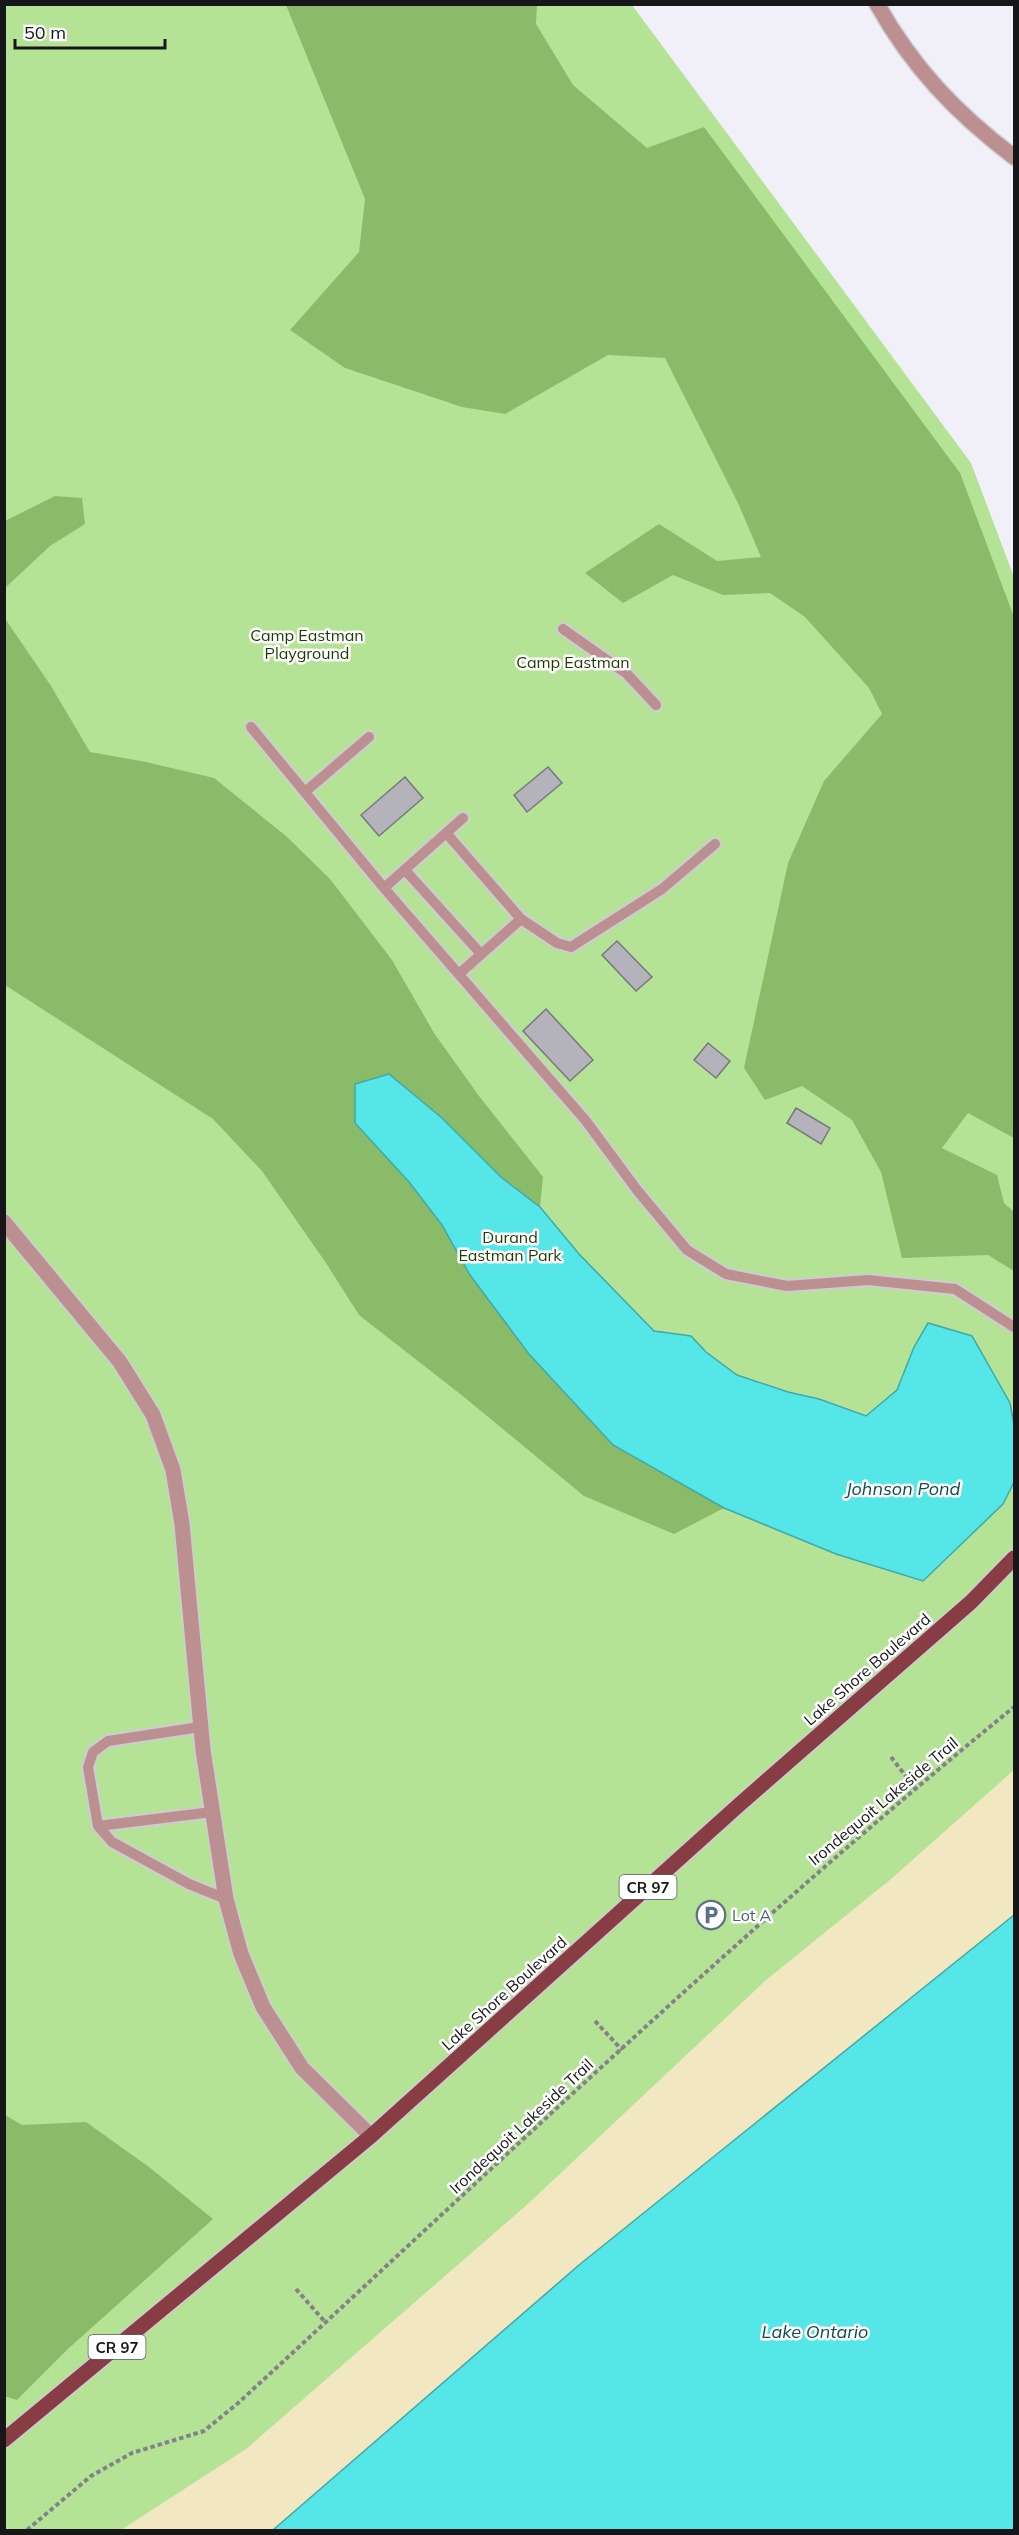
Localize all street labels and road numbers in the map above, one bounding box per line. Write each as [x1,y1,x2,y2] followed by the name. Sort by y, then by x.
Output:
[800,1609,934,1729] street label: Lake Shore Boulevard
[804,1733,962,1869] street label: Irondequoit Lakeside Trail
[620,1875,676,1899] road number: CR 97
[437,1932,571,2054] street label: Lake Shore Boulevard
[445,2054,597,2198] street label: Irondequoit Lakeside Trail
[88,2335,146,2359] road number: CR 97

